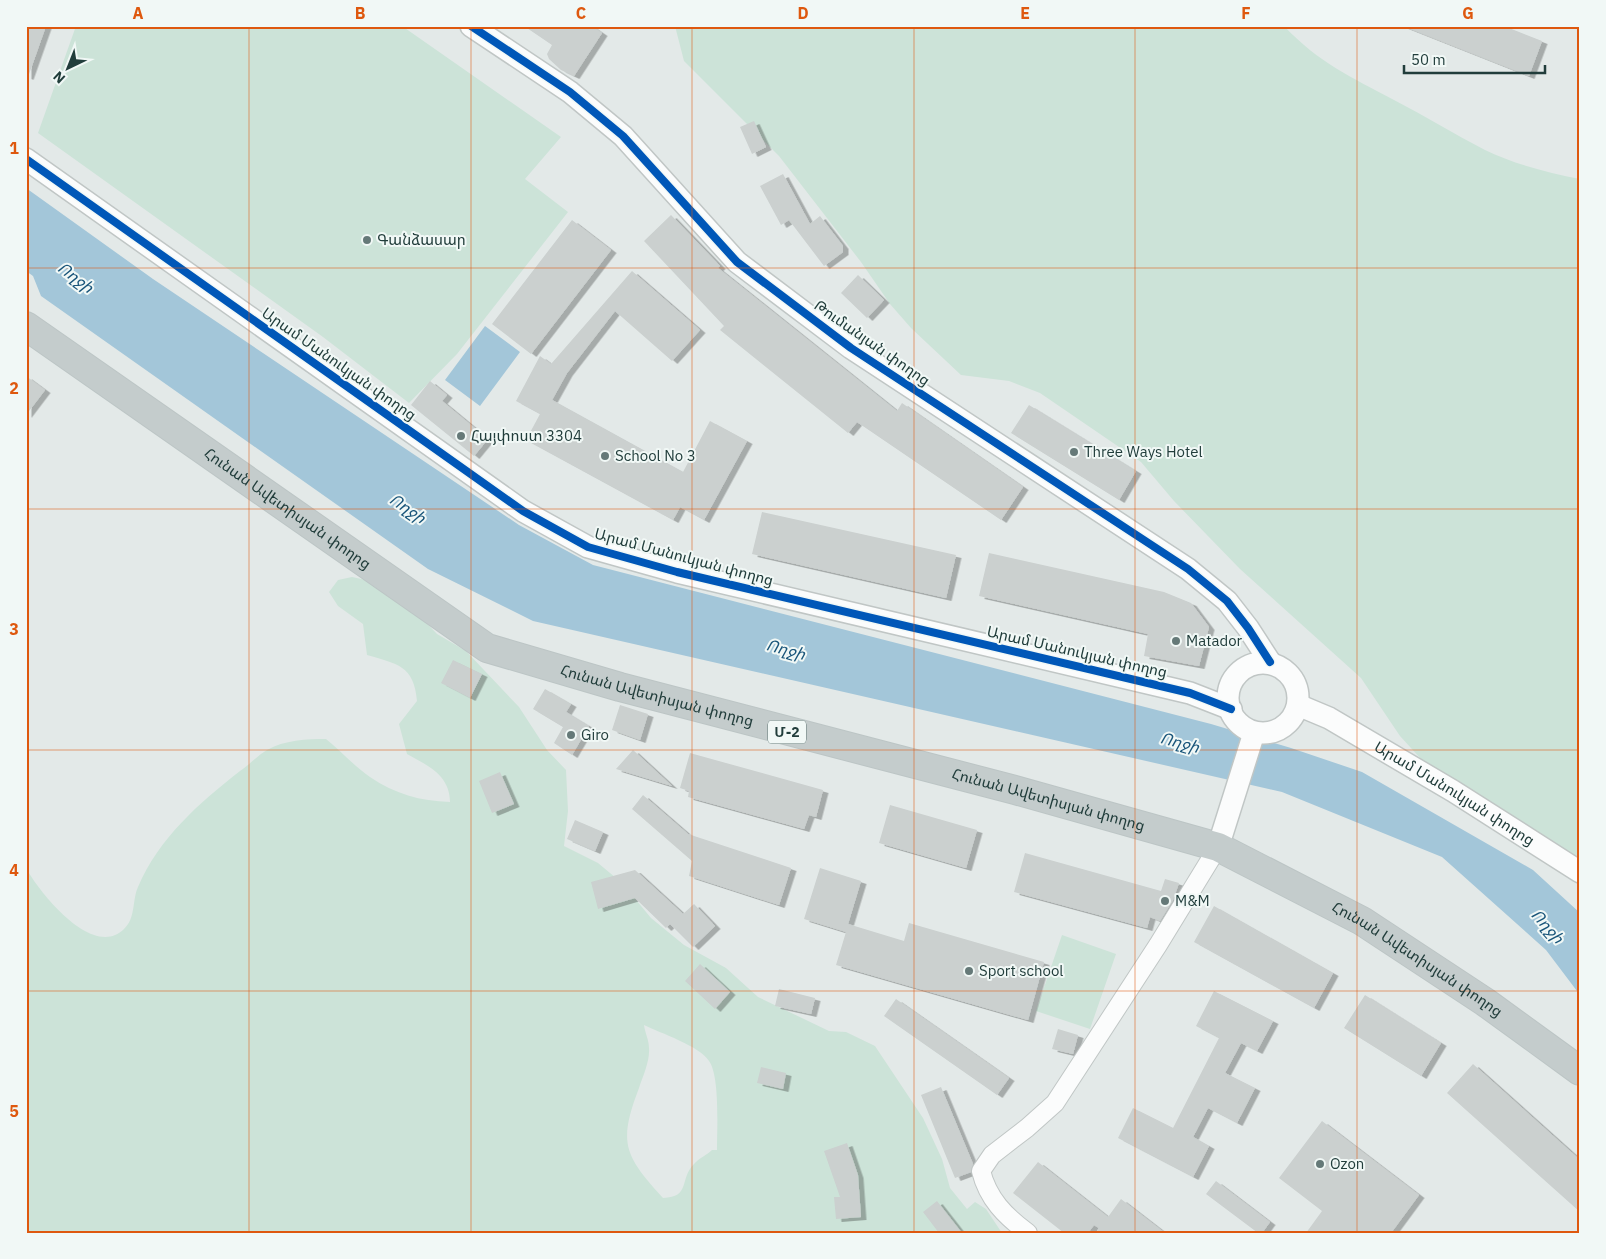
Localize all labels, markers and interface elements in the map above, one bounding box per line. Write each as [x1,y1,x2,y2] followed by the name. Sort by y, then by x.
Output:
[133,3,144,23] text: A
[355,3,366,23] text: B
[576,3,586,23] text: C
[797,3,809,23] text: D
[1020,3,1030,23] text: E
[1241,3,1251,23] text: F
[1462,3,1474,23] text: G
[42,42,92,92] north arrow
[1404,42,1545,74] scale bar
[1411,50,1446,69] text: 50 m
[49,67,69,88] text: N
[9,138,19,158] text: 1
[377,230,466,249] place label: Գանձասար
[361,234,373,246] marker: Գանձասար
[54,257,98,297] water label: Ողջի
[811,295,934,390] street label: Թումանյան փողոց
[258,303,420,424] street label: Արամ Մանուկյան փողոց
[9,378,19,398] text: 2
[471,426,582,445] place label: Հայփոստ 3304
[455,430,467,442] marker: Հայփոստ 3304
[1084,442,1203,461] place label: Three Ways Hotel
[201,443,375,573] street label: Հունան Ավետիսյան փողոց
[615,446,696,465] place label: School No 3
[1068,446,1080,458] marker: Three Ways Hotel
[599,450,611,462] marker: School No 3
[386,489,430,528] water label: Ողջի
[593,523,776,590] street label: Արամ Մանուկյան փողոց
[9,619,19,639] text: 3
[985,622,1169,682] street label: Արամ Մանուկյան փողոց
[1186,631,1243,650] place label: Matador
[764,634,808,664] water label: Ողջի
[1170,635,1182,647] marker: Matador
[558,660,756,730] street label: Հունան Ավետիսյան փողոց
[768,720,806,744] road number: Մ-2
[581,725,609,744] place label: Giro
[1158,727,1202,757] water label: Ողջի
[565,729,577,741] marker: Giro
[1371,737,1538,850] street label: Արամ Մանուկյան փողոց
[950,764,1147,835] street label: Հունան Ավետիսյան փողոց
[9,860,19,880] text: 4
[1175,891,1210,910] place label: M&M
[1159,895,1171,907] marker: M&M
[1329,897,1507,1021] street label: Հունան Ավետիսյան փողոց
[1527,905,1569,948] water label: Ողջի
[979,961,1063,980] place label: Sport school
[963,965,975,977] marker: Sport school
[9,1101,19,1121] text: 5
[1330,1154,1364,1173] place label: Ozon
[1314,1158,1326,1170] marker: Ozon

